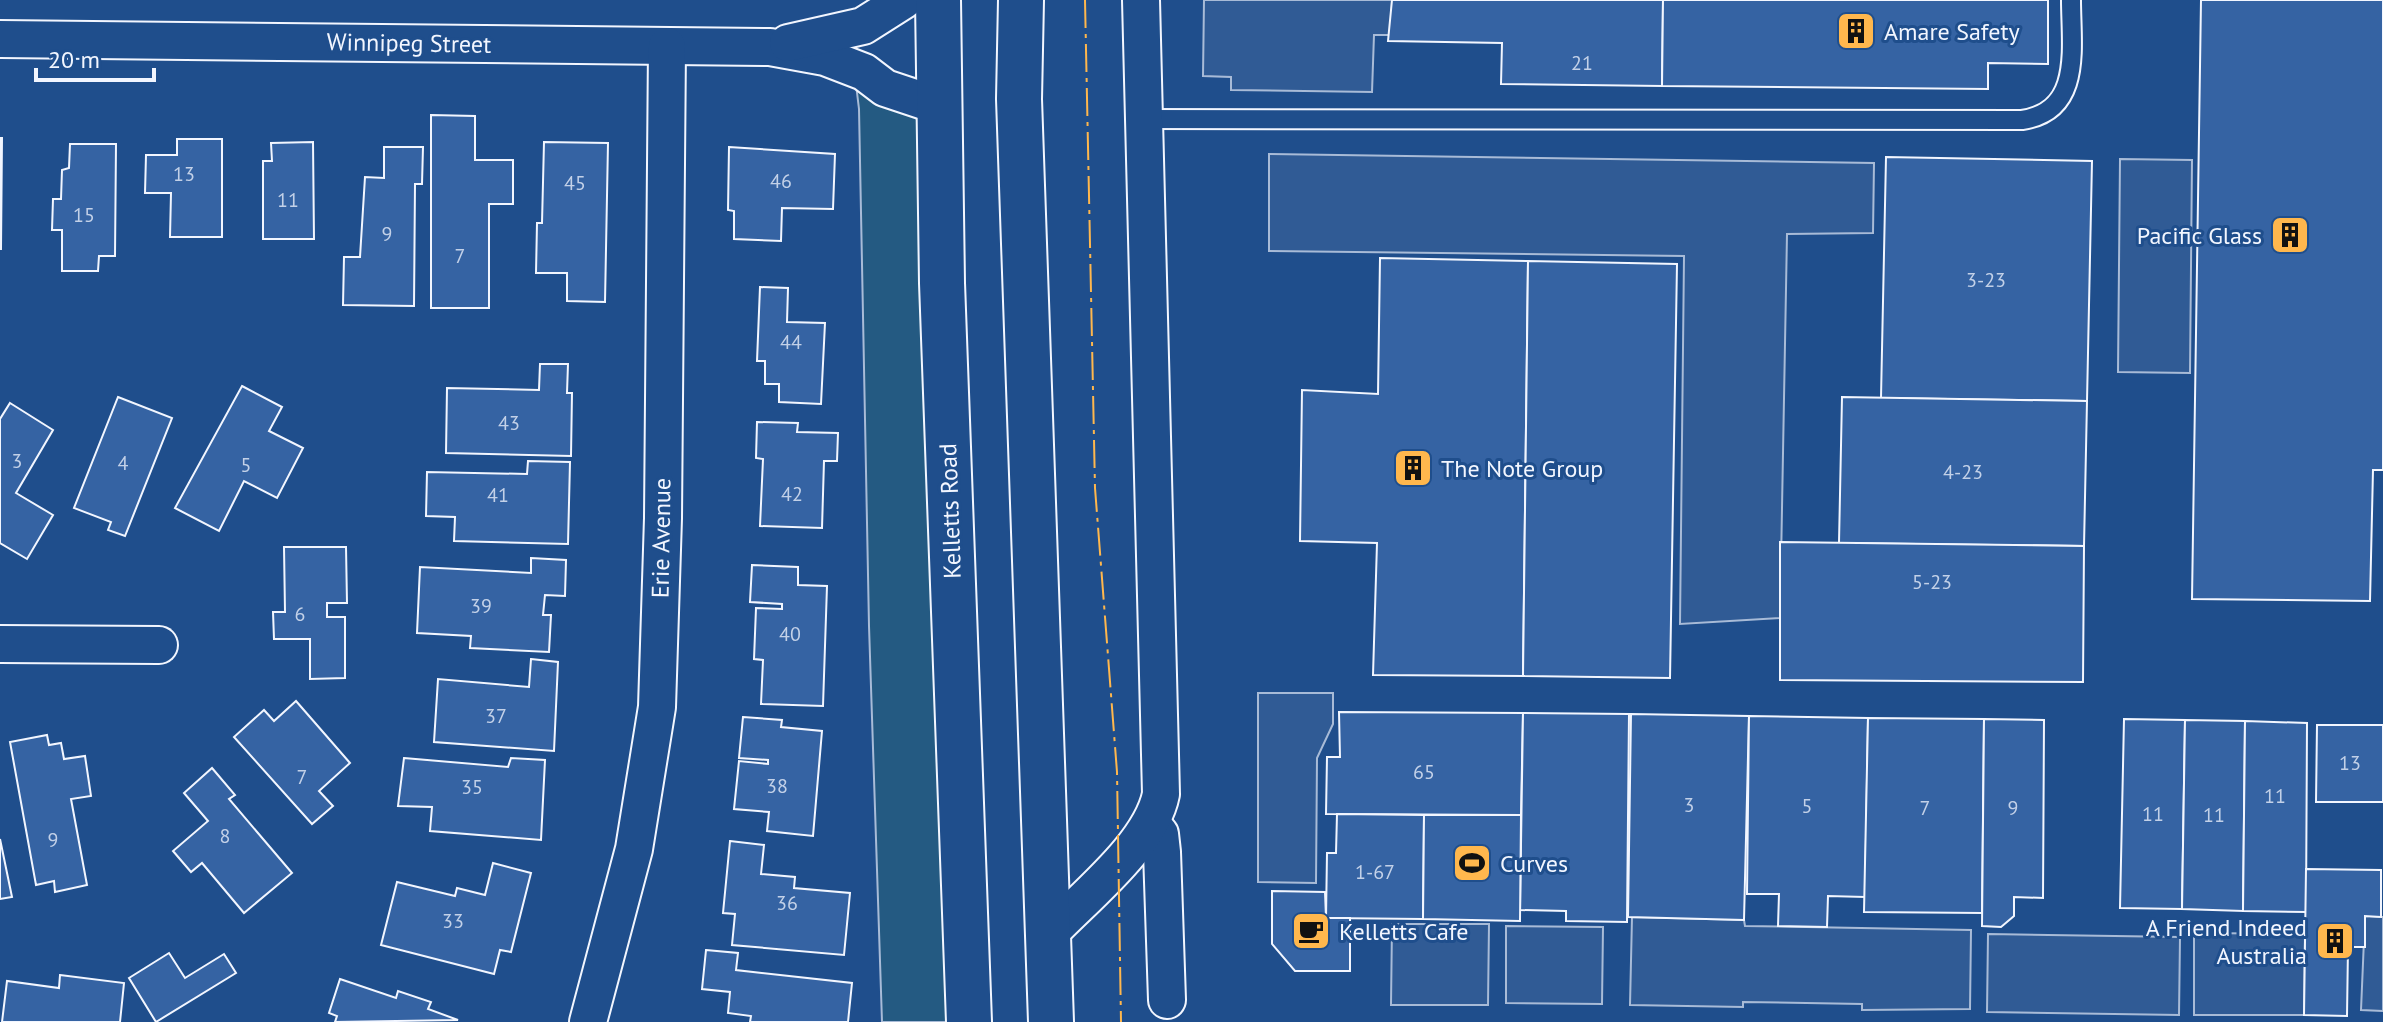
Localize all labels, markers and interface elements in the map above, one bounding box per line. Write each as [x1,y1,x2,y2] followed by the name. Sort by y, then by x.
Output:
[1835,10,1877,52] building icon: Amare Safety
[1884,16,2020,47] place label: Amare Safety
[326,26,492,60] street label: Winnipeg Street
[36,32,154,82] scale bar
[48,44,100,75] text: 20 m
[1571,50,1593,76] house number: 21
[173,161,195,187] house number: 13
[770,168,792,194] house number: 46
[564,170,586,196] house number: 45
[277,187,299,213] house number: 11
[73,202,95,228] house number: 15
[2269,214,2311,256] building icon: Pacific Glass
[2137,220,2262,251] place label: Pacific Glass
[382,221,392,247] house number: 9
[455,243,465,269] house number: 7
[1966,267,2006,293] house number: 3-23
[780,329,802,355] house number: 44
[498,410,520,436] house number: 43
[932,443,968,579] street label: Kelletts Road
[1392,447,1434,489] building icon: The Note Group
[12,448,22,474] house number: 3
[118,450,129,476] house number: 4
[241,452,251,478] house number: 5
[1441,453,1603,484] place label: The Note Group
[1943,459,1983,485] house number: 4-23
[644,478,678,598] street label: Erie Avenue
[781,481,803,507] house number: 42
[487,482,509,508] house number: 41
[1912,569,1952,595] house number: 5-23
[470,593,492,619] house number: 39
[295,601,305,627] house number: 6
[779,621,801,647] house number: 40
[485,703,507,729] house number: 37
[2339,750,2361,776] house number: 13
[1413,759,1435,785] house number: 65
[297,764,307,790] house number: 7
[766,773,788,799] house number: 38
[461,774,483,800] house number: 35
[2264,783,2286,809] house number: 11
[1684,792,1694,818] house number: 3
[1802,793,1812,819] house number: 5
[1920,795,1930,821] house number: 7
[2008,795,2018,821] house number: 9
[2142,801,2164,827] house number: 11
[2203,802,2225,828] house number: 11
[220,823,230,849] house number: 8
[48,827,58,853] house number: 9
[1451,842,1493,884] sports icon: Curves
[1500,848,1568,879] place label: Curves
[1355,859,1395,885] house number: 1-67
[776,890,798,916] house number: 36
[442,908,464,934] house number: 33
[1290,910,1332,952] cafe icon: Kelletts Cafe
[2146,912,2307,971] place label: A Friend Indeed Australia
[1339,916,1468,947] place label: Kelletts Cafe
[2314,920,2356,962] building icon: A Friend Indeed Australia

